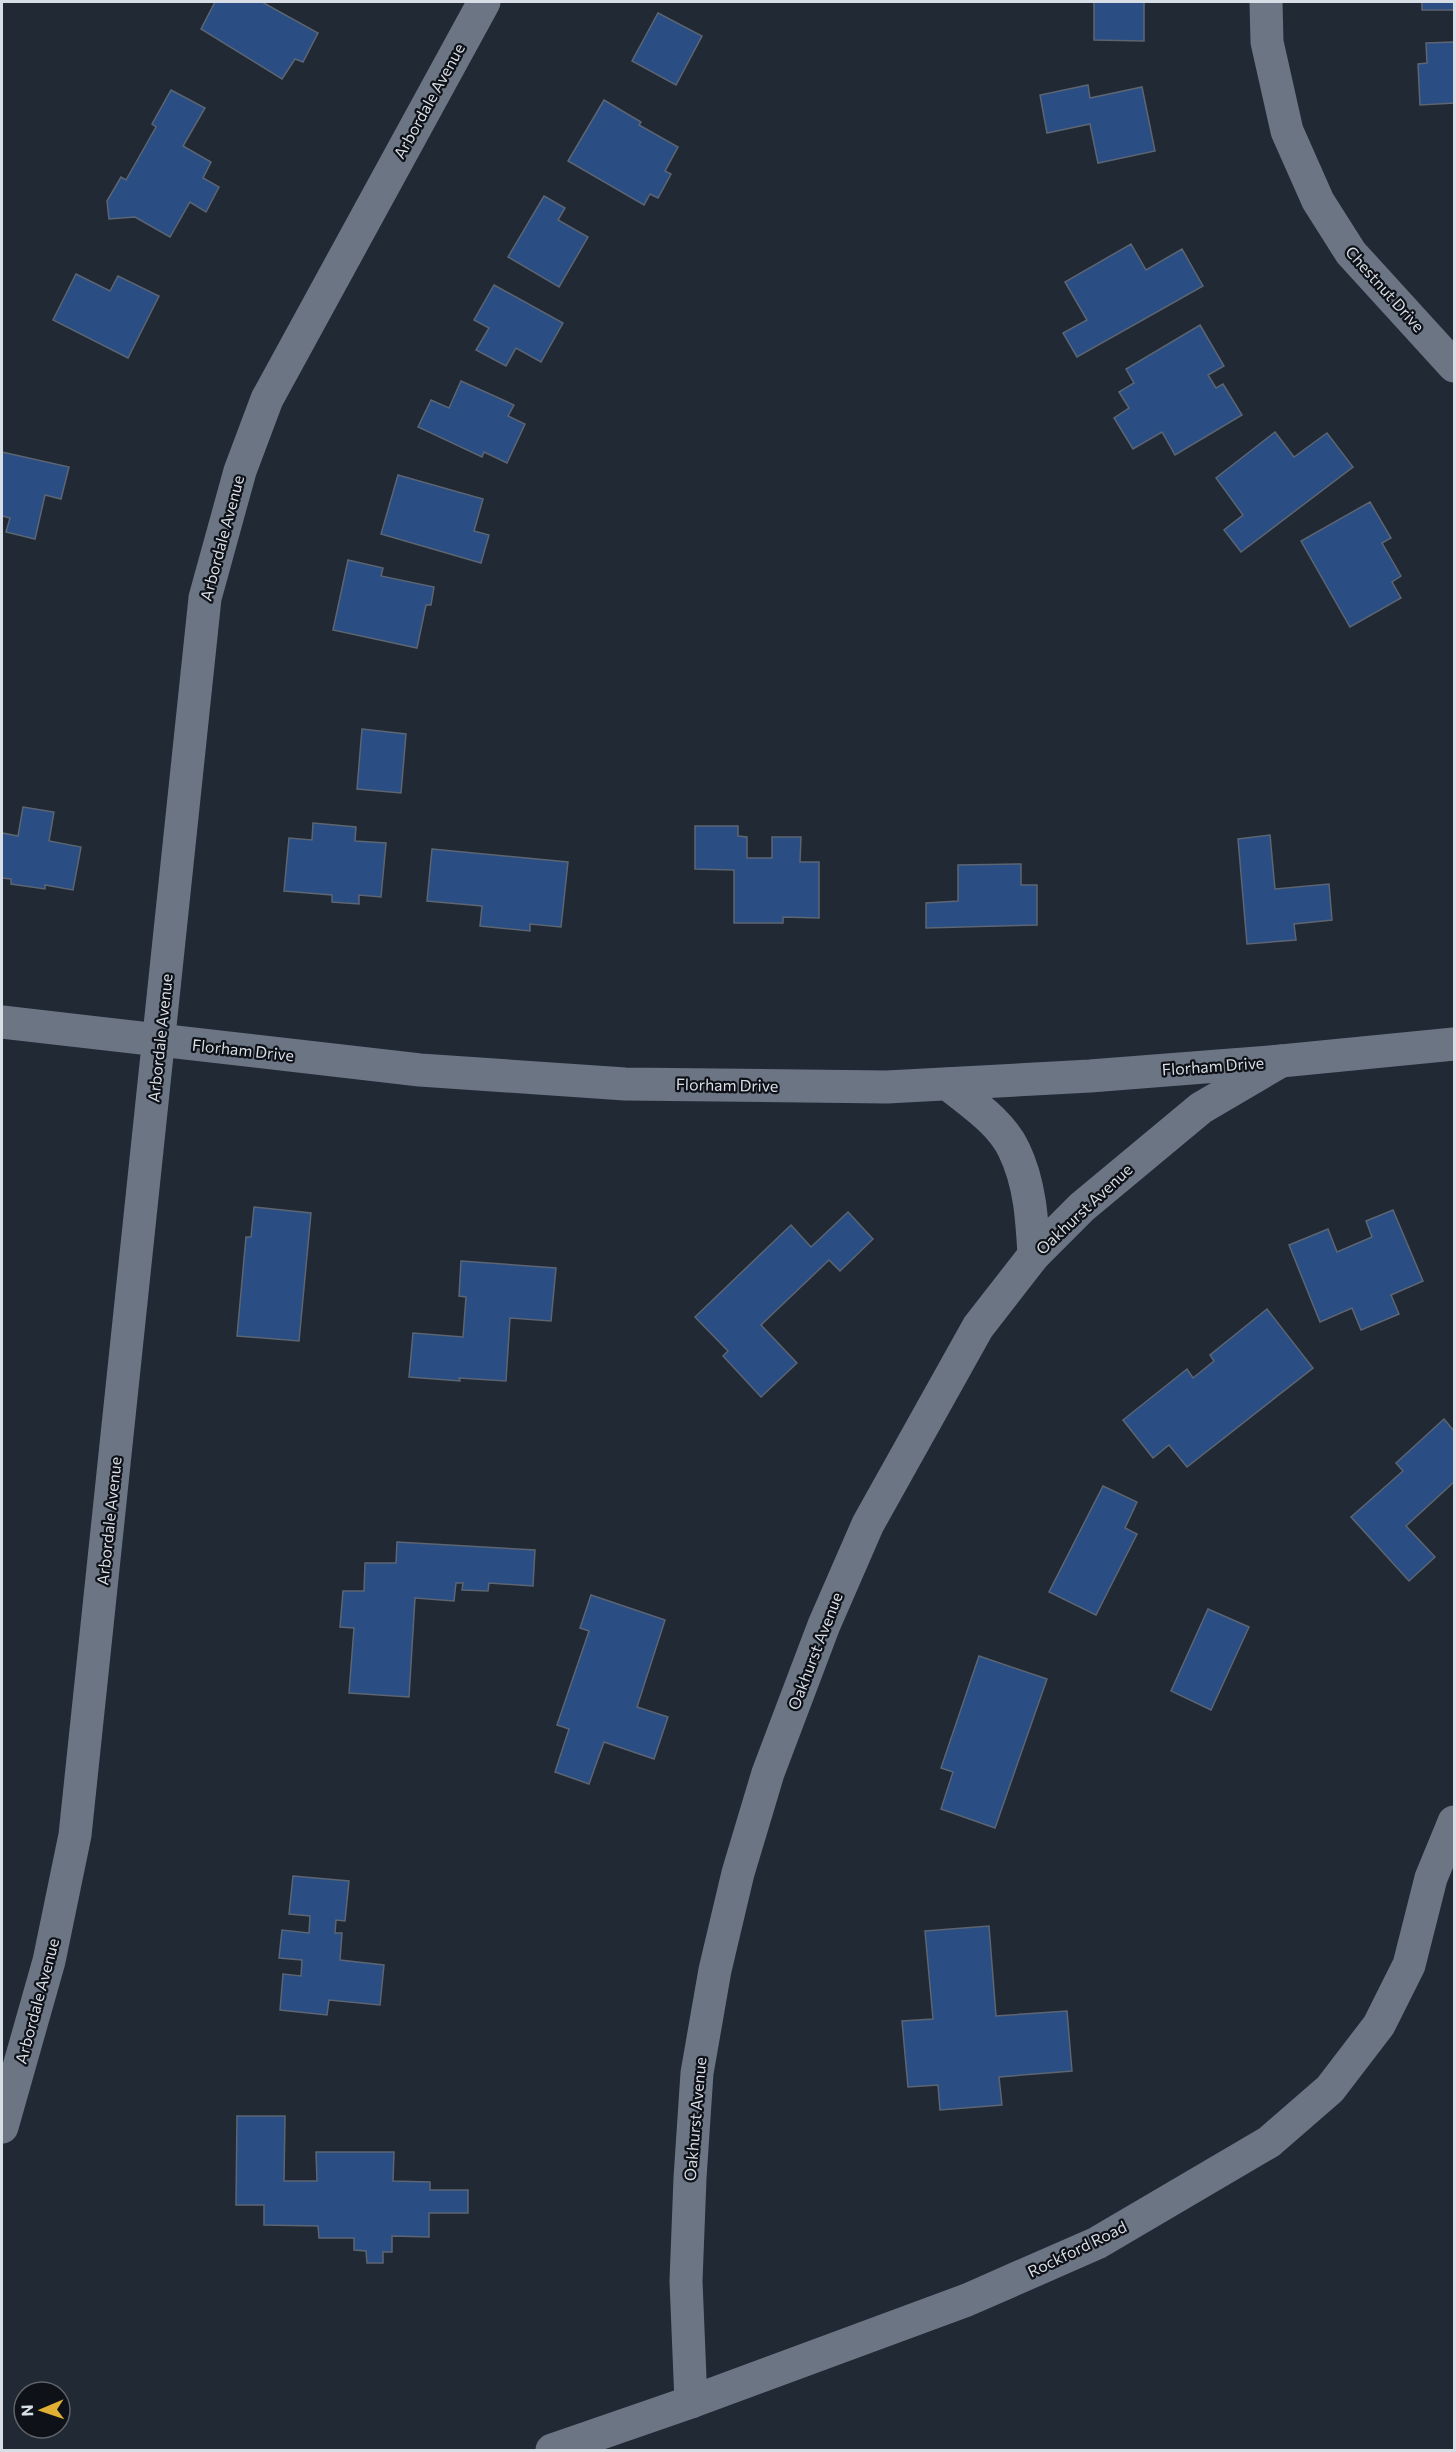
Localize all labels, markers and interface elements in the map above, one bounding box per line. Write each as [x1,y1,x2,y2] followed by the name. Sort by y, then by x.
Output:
[389,40,468,162] street label: Arbordale Avenue
[1342,242,1429,335] street label: Chestnut Drive
[196,473,247,603] street label: Arbordale Avenue
[143,973,176,1103] street label: Arbordale Avenue
[191,1035,295,1064] street label: Florham Drive
[1161,1052,1265,1079] street label: Florham Drive
[676,1074,778,1095] street label: Florham Drive
[1032,1159,1136,1258] street label: Oakhurst Avenue
[92,1456,125,1586] street label: Arbordale Avenue
[783,1589,846,1712] street label: Oakhurst Avenue
[11,1936,62,2066] street label: Arbordale Avenue
[680,2056,709,2182] street label: Oakhurst Avenue
[1024,2216,1129,2281] street label: Rockford Road
[12,2380,72,2440] north arrow
[17,2404,36,2417] text: N

